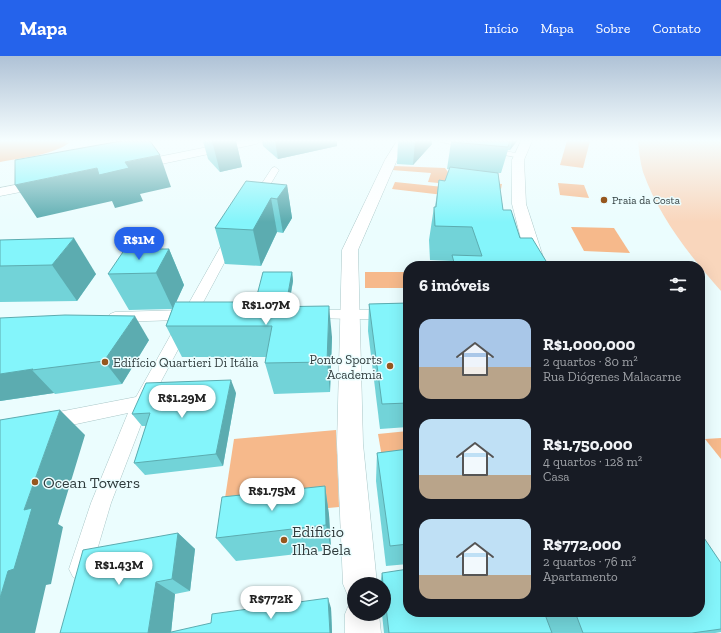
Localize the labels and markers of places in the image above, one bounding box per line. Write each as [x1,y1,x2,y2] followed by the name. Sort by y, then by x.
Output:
[612,194,681,207] place label: Praia da Costa
[599,195,609,205] marker: Praia da Costa
[115,227,163,261] pin: R$1M
[229,292,303,326] pin: R$1.07M
[310,352,383,382] place label: Ponto Sports Academia
[113,355,259,370] place label: Edifício Quartieri Di Itália
[100,357,110,367] marker: Edifício Quartieri Di Itália
[385,361,395,371] marker: Ponto Sports Academia
[145,385,219,419] pin: R$1.29M
[43,473,140,492] place label: Ocean Towers
[30,477,40,487] marker: Ocean Towers
[235,478,309,512] pin: R$1.75M
[292,522,351,559] place label: Edificio Ilha Bela
[279,535,289,545] marker: Edificio Ilha Bela
[82,552,156,586] pin: R$1.43M
[238,586,304,620] pin: R$772K

